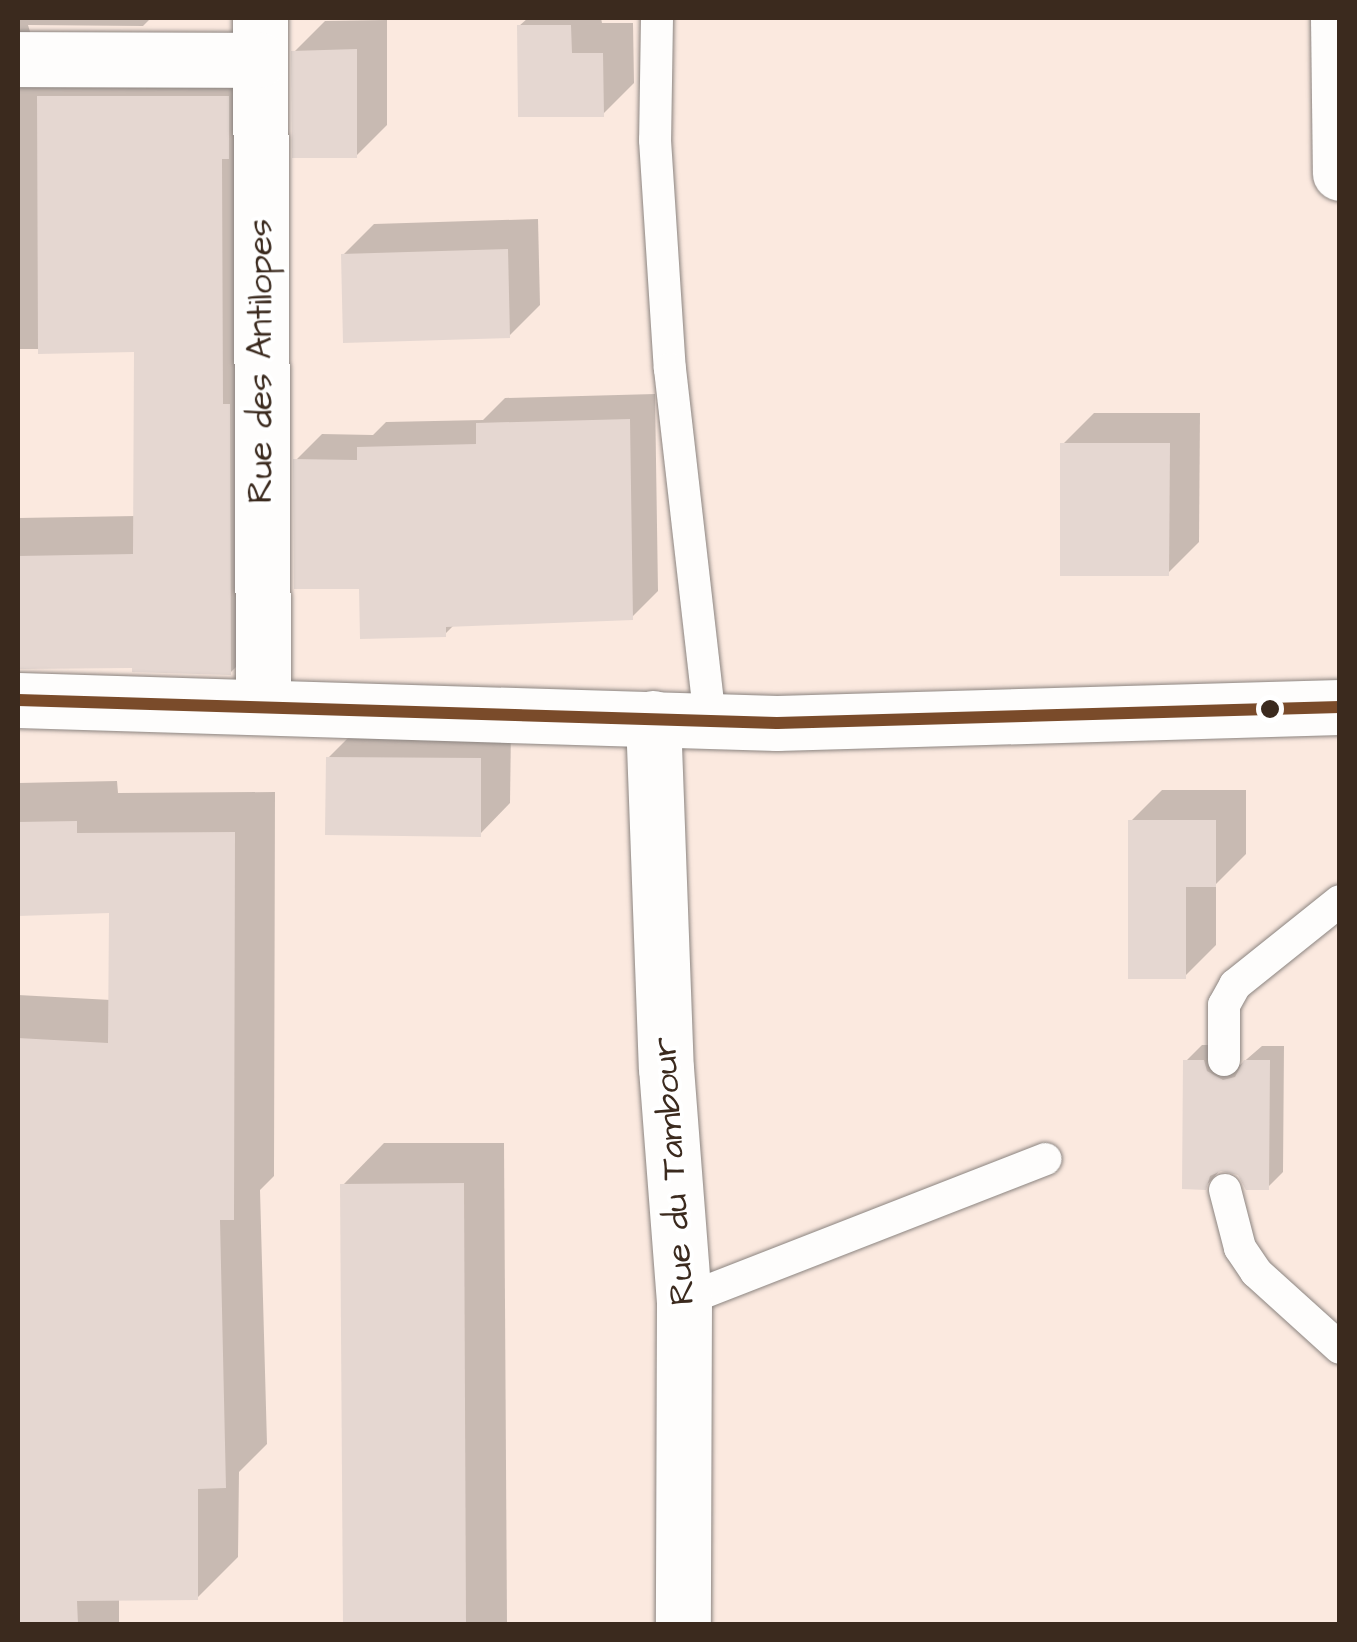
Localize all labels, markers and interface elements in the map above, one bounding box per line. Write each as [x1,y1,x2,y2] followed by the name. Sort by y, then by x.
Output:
[240,219,282,503] street label: Rue des Antilopes
[1260,699,1280,719] unlabelled marker
[644,1036,704,1306] street label: Rue du Tambour

